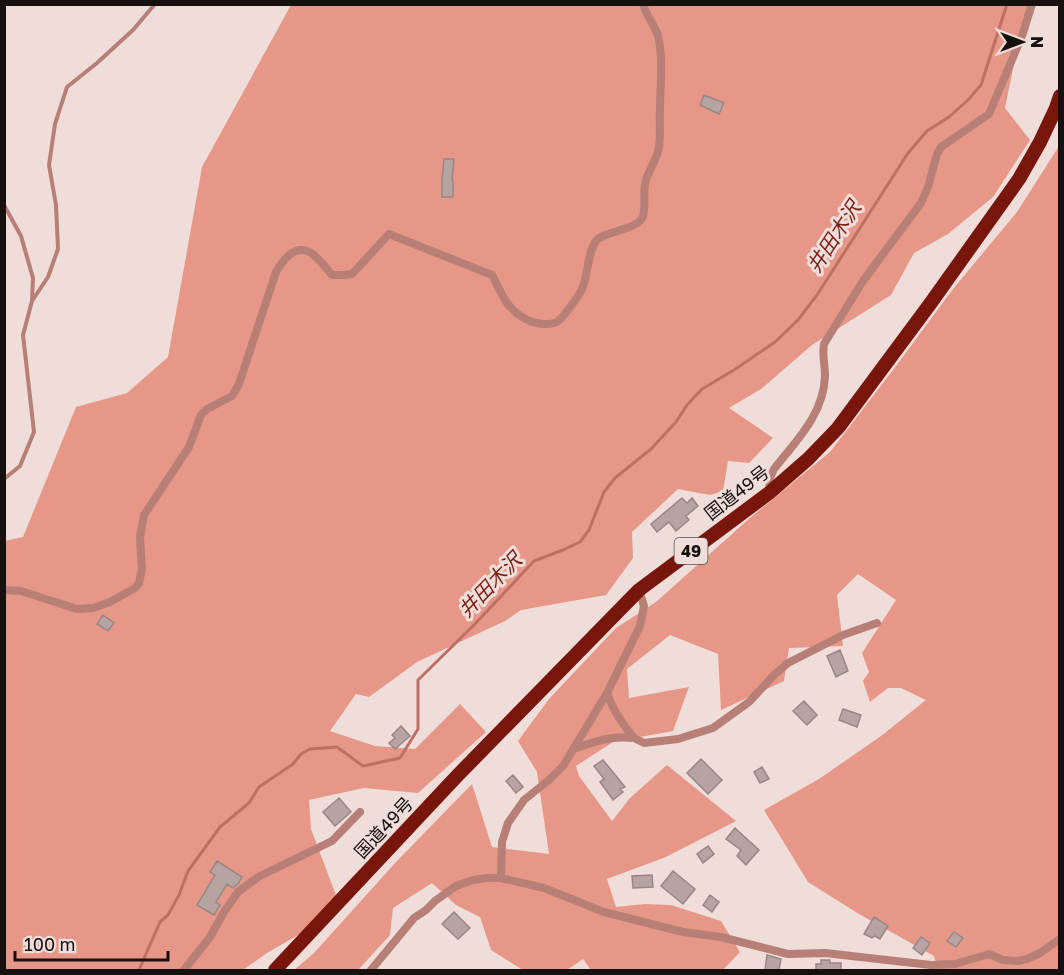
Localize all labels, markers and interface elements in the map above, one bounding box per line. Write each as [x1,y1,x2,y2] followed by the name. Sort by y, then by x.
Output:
[992,12,1052,72] north arrow
[1027,36,1047,48] text: N
[801,194,867,277] water label: 井田木沢
[700,460,773,524] street label: 国道49号
[674,538,708,564] road number: 49
[453,545,528,621] water label: 井田木沢
[349,792,417,863] street label: 国道49号
[15,924,168,962] scale bar
[24,933,75,955] text: 100 m

